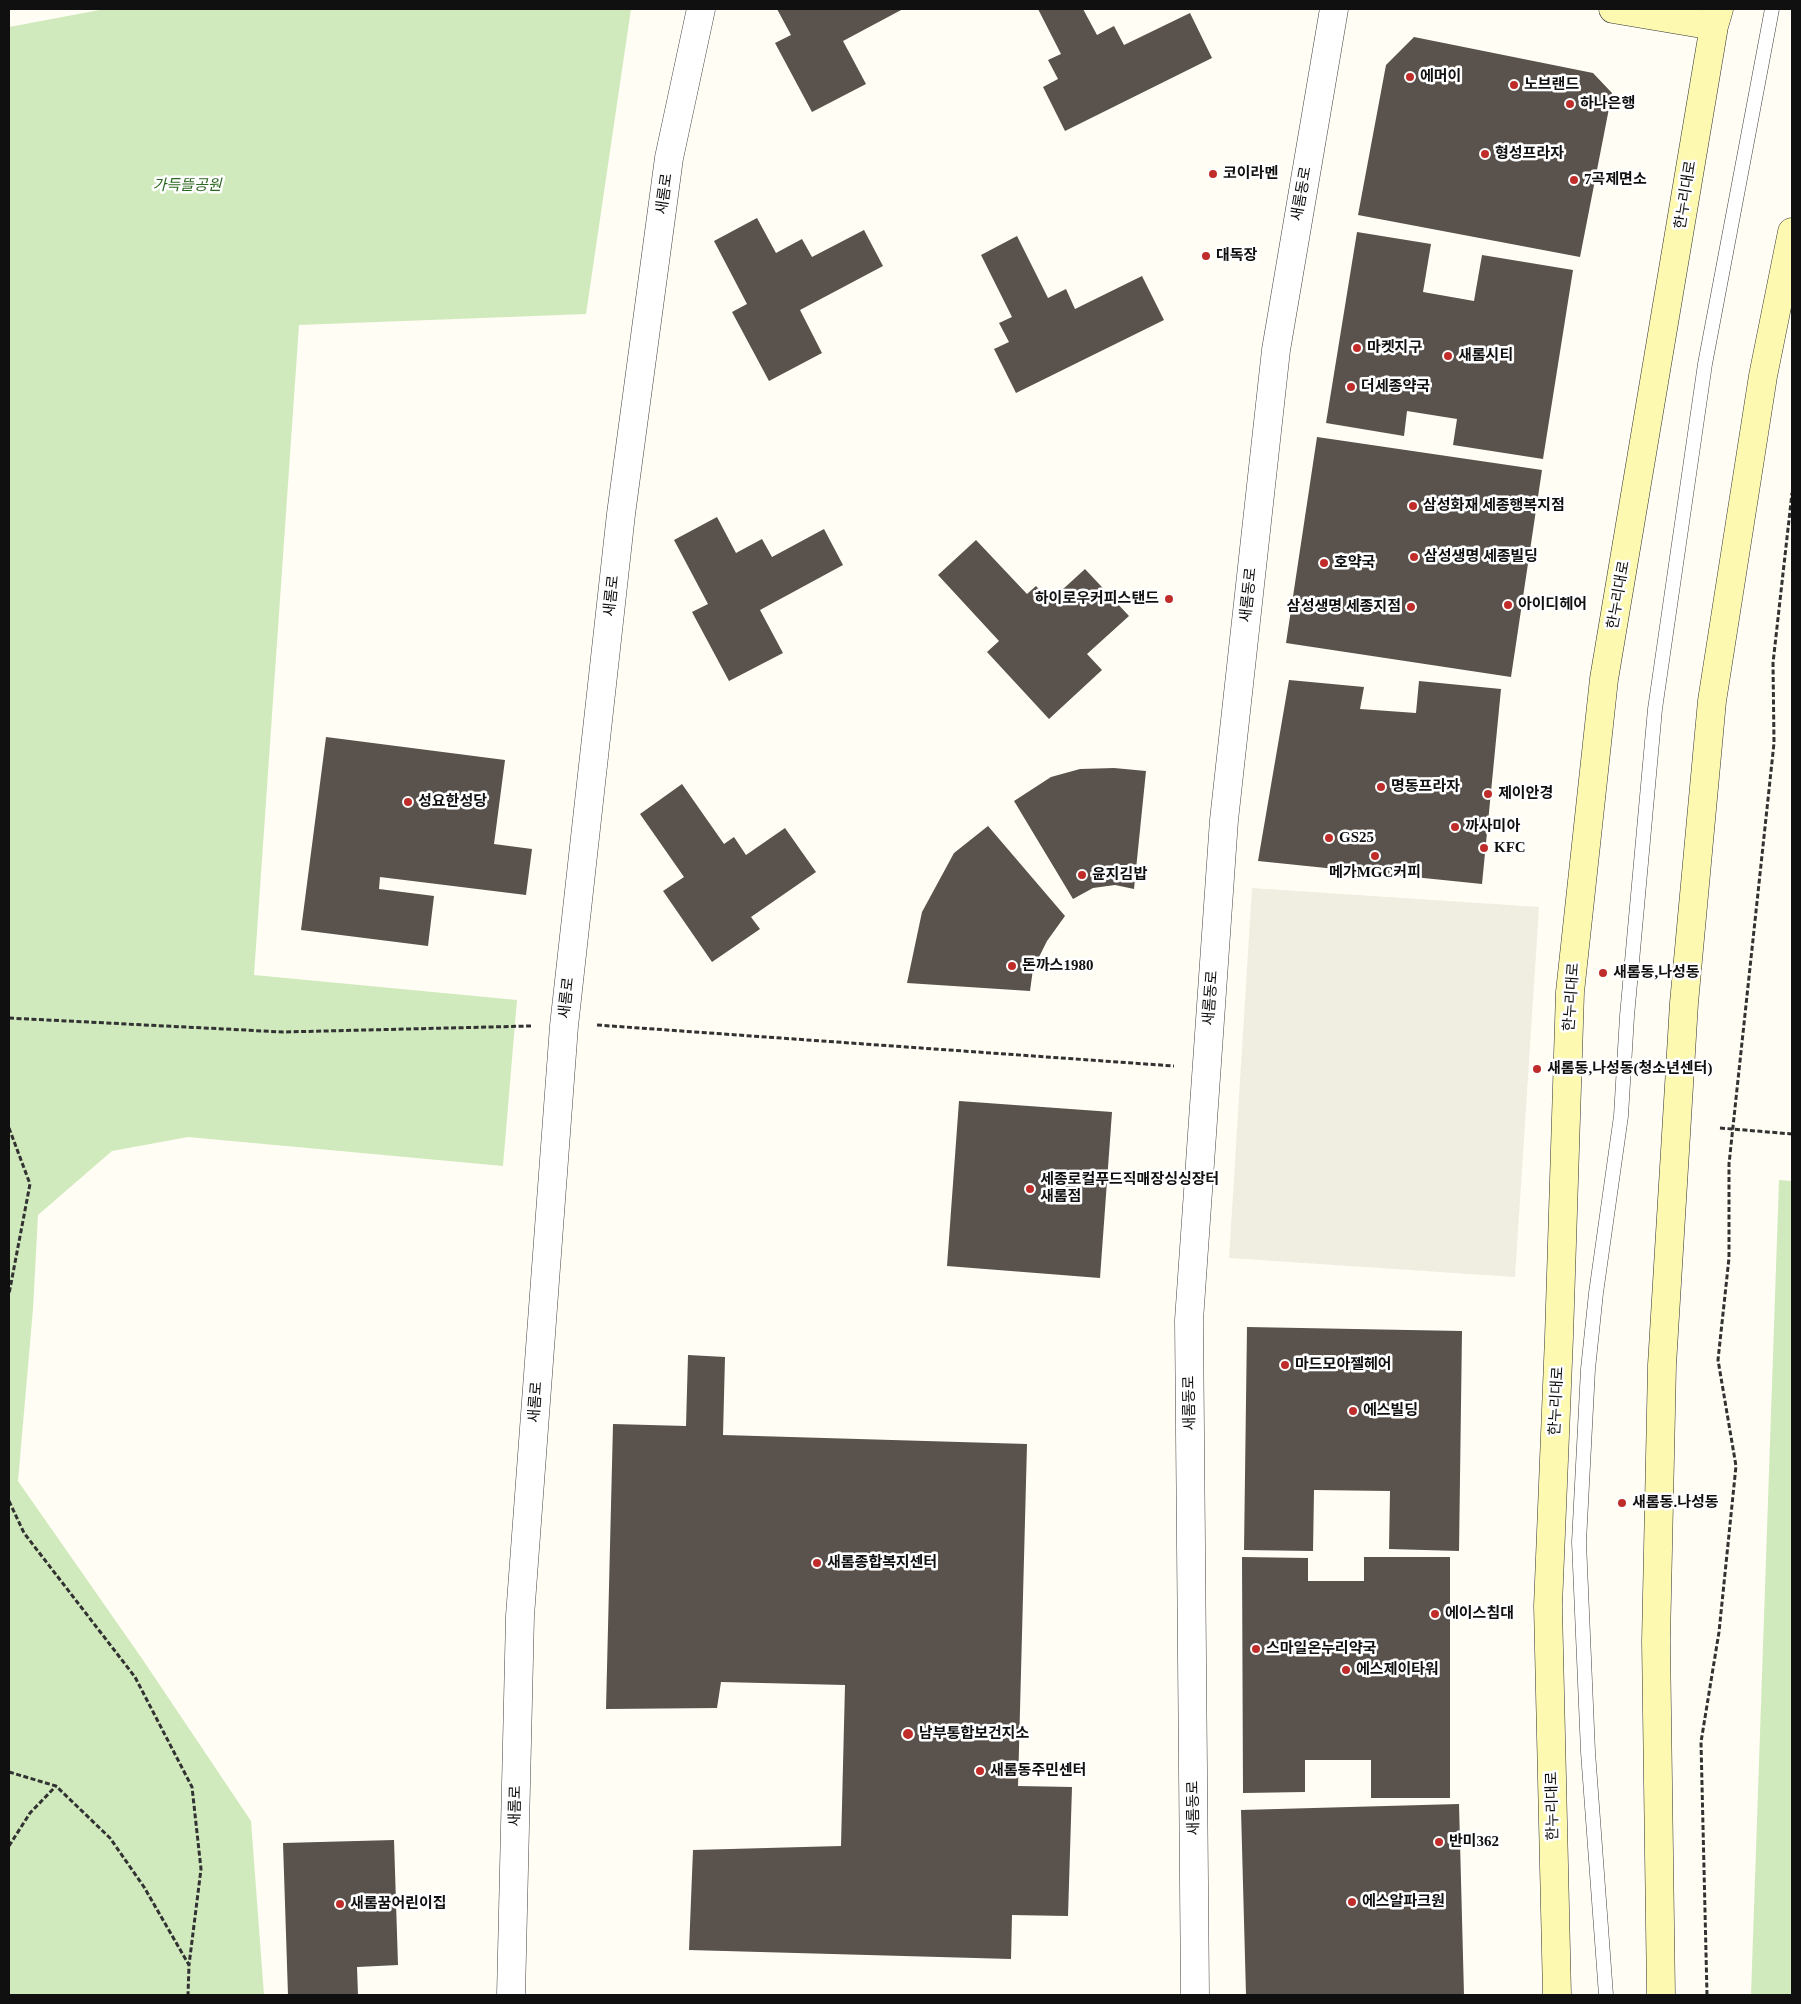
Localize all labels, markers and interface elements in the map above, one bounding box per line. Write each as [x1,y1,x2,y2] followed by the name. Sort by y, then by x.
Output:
[1420,68,1461,86] place label: 에머이
[1404,71,1416,83] marker: 에머이
[1524,76,1579,94] place label: 노브랜드
[1508,79,1520,91] marker: 노브랜드
[1580,95,1635,113] place label: 하나은행
[1564,98,1576,110] marker: 하나은행
[1495,145,1564,163] place label: 형성프라자
[1479,148,1491,160] marker: 형성프라자
[1672,160,1700,230] street label: 한누리대로
[1223,165,1278,183] place label: 코이라멘
[1288,165,1316,223] street label: 새롬동로
[1207,168,1219,180] marker: 코이라멘
[1584,171,1647,189] place label: 7곡제면소
[653,172,677,216] street label: 새롬로
[1568,174,1580,186] marker: 7곡제면소
[153,177,221,195] park label: 가득뜰공원
[1216,247,1257,265] place label: 대독장
[1200,250,1212,262] marker: 대독장
[1367,339,1422,357] place label: 마켓지구
[1351,342,1363,354] marker: 마켓지구
[1458,347,1513,365] place label: 새롬시티
[1442,350,1454,362] marker: 새롬시티
[1361,378,1430,396] place label: 더세종약국
[1345,381,1357,393] marker: 더세종약국
[1423,497,1565,515] place label: 삼성화재 세종행복지점
[1407,500,1419,512] marker: 삼성화재 세종행복지점
[1424,548,1538,566] place label: 삼성생명 세종빌딩
[1408,551,1420,563] marker: 삼성생명 세종빌딩
[1334,554,1375,572] place label: 호약국
[1318,557,1330,569] marker: 호약국
[1604,559,1634,631] street label: 한누리대로
[1237,567,1261,623] street label: 새롬동로
[601,574,623,618] street label: 새롬로
[1035,590,1159,608] place label: 하이로우커피스탠드
[1163,593,1175,605] marker: 하이로우커피스탠드
[1518,596,1587,614] place label: 아이디헤어
[1287,598,1401,616] place label: 삼성생명 세종지점
[1502,599,1514,611] marker: 아이디헤어
[1405,601,1417,613] marker: 삼성생명 세종지점
[1391,778,1460,796] place label: 명동프라자
[1375,781,1387,793] marker: 명동프라자
[1498,785,1553,803] place label: 제이안경
[1482,788,1494,800] marker: 제이안경
[418,793,487,811] place label: 성요한성당
[402,796,414,808] marker: 성요한성당
[1465,818,1520,836] place label: 까사미아
[1449,821,1461,833] marker: 까사미아
[1339,829,1374,847] place label: GS25
[1323,832,1335,844] marker: GS25
[1494,839,1526,857] place label: KFC
[1478,842,1490,854] marker: KFC
[1369,850,1381,862] marker: 메가MGC커피
[1329,864,1421,882] place label: 메가MGC커피
[1092,866,1147,884] place label: 윤지김밥
[1076,869,1088,881] marker: 윤지김밥
[1022,957,1093,975] place label: 돈까스1980
[1006,960,1018,972] marker: 돈까스1980
[1561,962,1583,1032] street label: 한누리대로
[1613,964,1700,982] place label: 새롬동,나성동
[1597,967,1609,979] marker: 새롬동,나성동
[1200,970,1222,1026] street label: 새롬동로
[556,976,578,1020] street label: 새롬로
[1547,1060,1713,1078] place label: 새롬동,나성동(청소년센터)
[1531,1063,1543,1075] marker: 새롬동,나성동(청소년센터)
[1040,1171,1219,1206] place label: 세종로컬푸드직매장싱싱장터 새롬점
[1024,1183,1036,1195] marker: 세종로컬푸드직매장싱싱장터 새롬점
[1295,1356,1392,1374] place label: 마드모아젤헤어
[1279,1359,1291,1371] marker: 마드모아젤헤어
[1546,1366,1568,1436] street label: 한누리대로
[1181,1375,1199,1431] street label: 새롬동로
[526,1381,546,1423] street label: 새롬로
[1363,1402,1418,1420] place label: 에스빌딩
[1347,1405,1359,1417] marker: 에스빌딩
[1632,1494,1719,1512] place label: 새롬동.나성동
[1616,1497,1628,1509] marker: 새롬동.나성동
[827,1554,937,1572] place label: 새롬종합복지센터
[811,1557,823,1569] marker: 새롬종합복지센터
[1445,1605,1514,1623] place label: 에이스침대
[1429,1608,1441,1620] marker: 에이스침대
[1266,1640,1376,1658] place label: 스마일온누리약국
[1250,1643,1262,1655] marker: 스마일온누리약국
[1356,1661,1439,1679] place label: 에스제이타워
[1340,1664,1352,1676] marker: 에스제이타워
[919,1725,1029,1743] place label: 남부통합보건지소
[901,1727,915,1741] marker: 남부통합보건지소
[990,1762,1087,1780] place label: 새롬동주민센터
[974,1765,986,1777] marker: 새롬동주민센터
[1543,1771,1563,1841] street label: 한누리대로
[1185,1780,1203,1836] street label: 새롬동로
[507,1785,525,1827] street label: 새롬로
[1449,1833,1499,1851] place label: 반미362
[1433,1836,1445,1848] marker: 반미362
[1362,1893,1445,1911] place label: 에스알파크원
[350,1895,447,1913] place label: 새롬꿈어린이집
[1346,1896,1358,1908] marker: 에스알파크원
[334,1898,346,1910] marker: 새롬꿈어린이집

